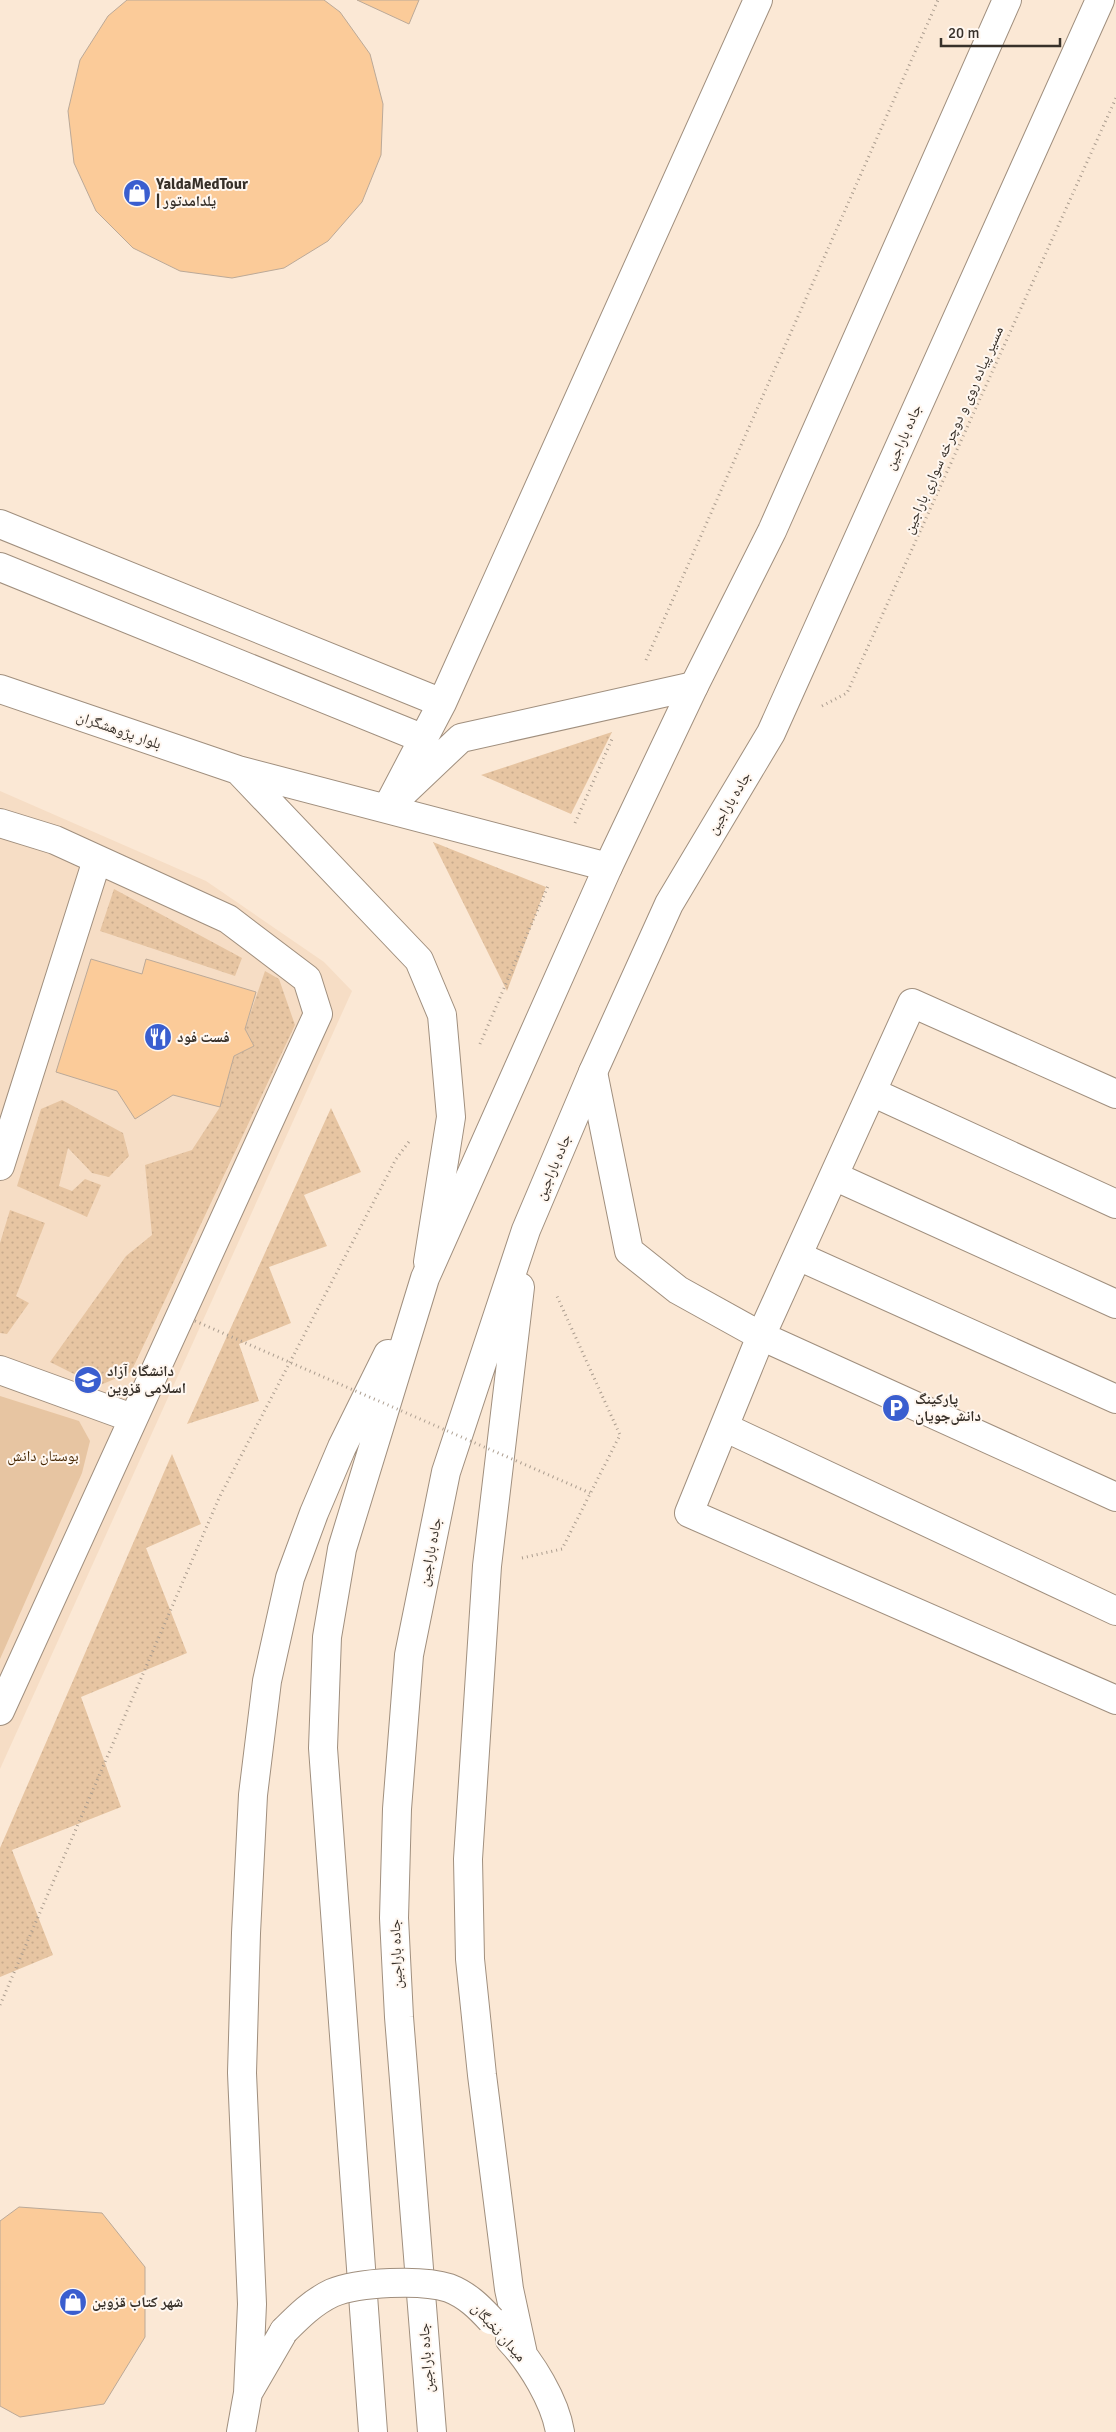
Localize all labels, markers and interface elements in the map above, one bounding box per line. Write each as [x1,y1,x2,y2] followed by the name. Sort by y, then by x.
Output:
[941,15,1060,47] scale bar
[948,24,979,42] text: 20 m
[155,175,248,210] place label: YaldaMedTour | یلدامدتور
[122,178,152,208] shop icon: YaldaMedTour | یلدامدتور
[899,323,1008,537] street label: مسیر پیاده روی و دوچرخه سواری باراجین
[881,401,927,473] street label: جاده باراجین
[74,707,164,754] street label: بلوار پژوهشگران
[703,768,756,838] street label: جاده باراجین
[143,1022,173,1052] restaurant icon: فست فود
[177,1028,230,1046] place label: فست فود
[531,1131,576,1203] street label: جاده باراجین
[107,1362,186,1397] place label: دانشگاه آزاد اسلامی قزوین
[73,1365,103,1395] school or university icon: دانشگاه آزاد اسلامی قزوین
[915,1390,981,1425] place label: پارکینگ دانش‌جویان
[881,1393,911,1423] parking icon: پارکینگ دانش‌جویان
[7,1447,79,1466] park label: بوستان دانش
[414,1515,447,1588] street label: جاده باراجین
[386,1918,407,1989] street label: جاده باراجین
[58,2287,88,2317] shop icon: شهر کتاب قزوین
[92,2293,183,2311] place label: شهر کتاب قزوین
[467,2299,530,2366] street label: میدان نخبگان
[415,2322,438,2394] street label: جاده باراجین

